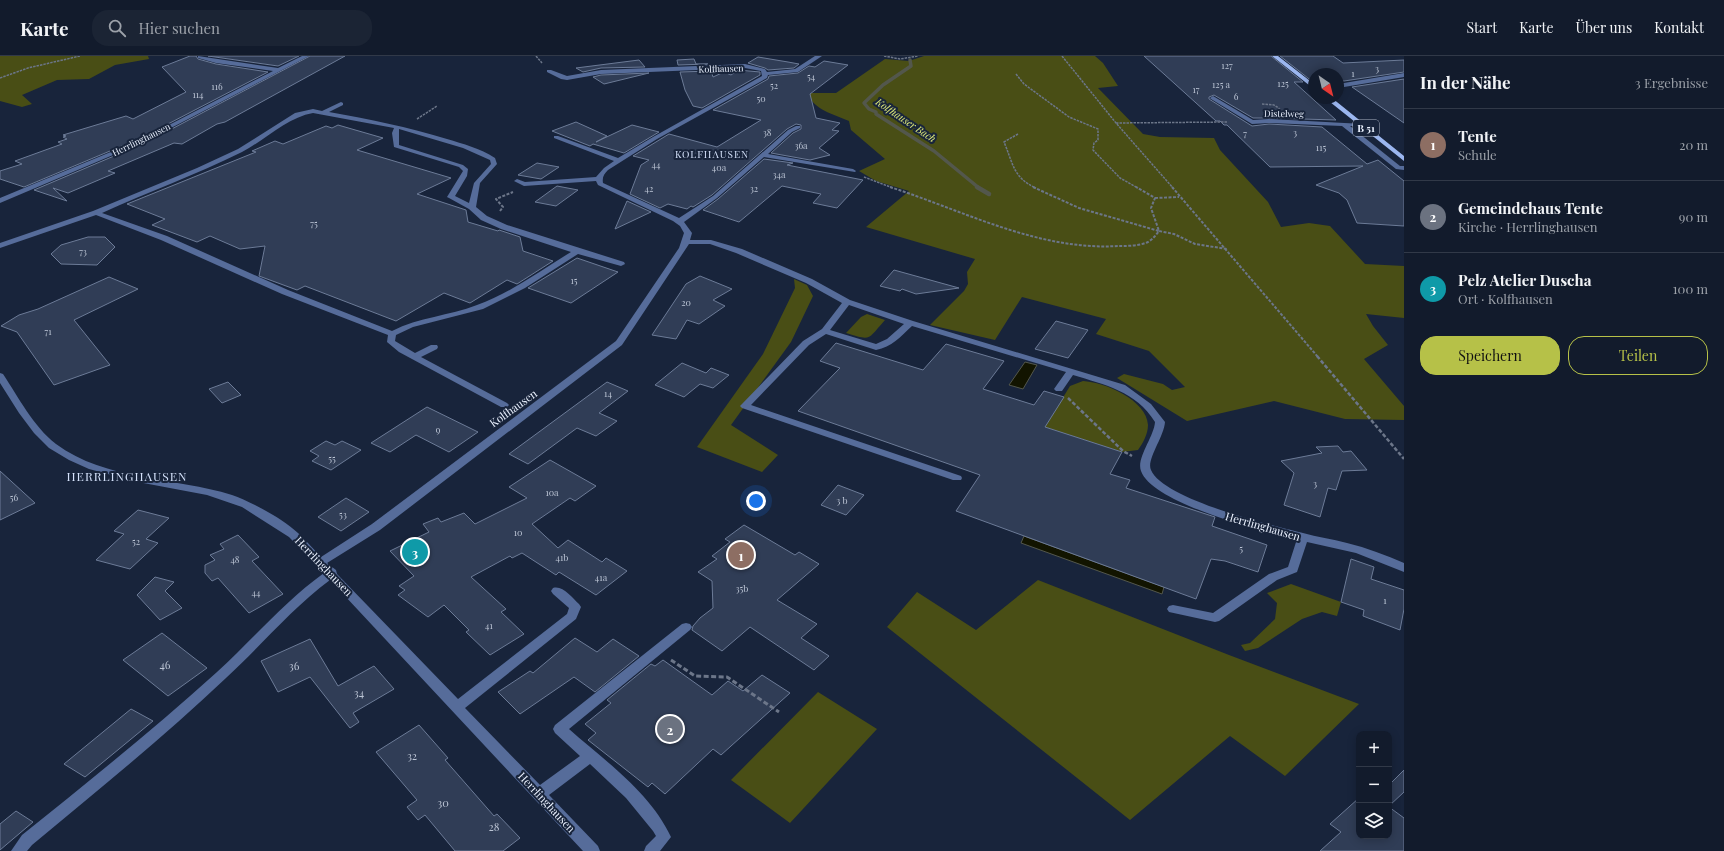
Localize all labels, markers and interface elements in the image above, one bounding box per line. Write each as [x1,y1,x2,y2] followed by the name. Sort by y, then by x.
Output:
[92,10,372,46] search box
[20,15,68,41] text: Karte
[106,17,128,39] icon: search
[138,18,220,38] text: Hier suchen
[1466,18,1497,37] text: Start
[1519,18,1554,37] text: Karte
[1576,18,1632,37] text: Über uns
[1654,18,1704,37] text: Kontakt
[1221,59,1233,71] house number: 127
[698,61,744,75] street label: Kolfhausen
[1375,62,1379,74] house number: 3
[1351,67,1355,79] house number: 1
[1308,68,1344,104] north arrow
[807,70,816,82] house number: 54
[1420,71,1511,93] text: In der Nähe
[1635,74,1708,91] text: 3 Ergebnisse
[1277,77,1289,89] house number: 125
[1212,78,1230,90] house number: 125 a
[770,79,778,91] house number: 52
[211,80,223,92] house number: 116
[1193,83,1200,95] house number: 17
[192,88,204,100] house number: 114
[1234,90,1239,102] house number: 6
[756,92,766,104] house number: 50
[872,94,939,145] water label: Kolfhauser Bach
[1264,107,1304,119] street label: Distelweg
[110,119,173,158] street label: Herrlinghausen
[1353,120,1379,136] road number: B 51
[763,126,772,138] house number: 38
[1293,126,1297,138] house number: 3
[1458,126,1497,146] text: Tente
[1243,127,1247,139] house number: 7
[1431,136,1435,153] text: 1
[1679,136,1708,153] text: 20 m
[794,139,808,151] house number: 36a
[1316,141,1326,153] house number: 115
[1458,146,1497,163] text: Schule
[675,147,749,161] district label: KOLFHAUSEN
[652,158,661,170] house number: 44
[712,161,727,173] house number: 40a
[773,168,786,180] house number: 34a
[645,182,653,194] house number: 42
[750,182,758,194] house number: 32
[1458,198,1603,218] text: Gemeindehaus Tente
[1430,208,1436,225] text: 2
[1679,208,1708,225] text: 90 m
[310,217,318,229] house number: 75
[1458,218,1598,235] text: Kirche · Herrlinghausen
[79,245,87,257] house number: 73
[1458,270,1591,290] text: Pelz Atelier Duscha
[571,274,578,286] house number: 15
[1430,280,1436,297] text: 3
[1673,280,1708,297] text: 100 m
[1458,290,1553,307] text: Ort · Kolfhausen
[681,296,691,308] house number: 20
[45,325,52,337] house number: 71
[1420,336,1560,375] button: Speichern
[1568,336,1708,375] button: Teilen
[486,385,540,430] street label: Kolfhausen
[604,387,612,399] house number: 14
[436,423,441,435] house number: 9
[328,452,336,464] house number: 55
[67,468,187,484] district label: HERRLINGHAUSEN
[1313,477,1317,489] house number: 3
[545,486,559,498] house number: 10a
[10,491,19,503] house number: 56
[746,491,766,511] your location
[836,494,848,506] house number: 3 b
[339,508,347,520] house number: 53
[1224,508,1303,544] street label: Herrlinghausen
[514,526,522,538] house number: 10
[292,533,357,599] street label: Herrlinghausen
[132,535,140,547] house number: 52
[402,537,428,567] pin: 3
[728,540,754,570] pin: 1
[1239,542,1243,554] house number: 5
[556,551,568,563] house number: 41b
[230,553,240,565] house number: 48
[595,571,608,583] house number: 41a
[736,582,748,594] house number: 35b
[252,586,261,598] house number: 44
[1383,594,1387,606] house number: 1
[485,619,494,631] house number: 41
[159,657,171,672] house number: 46
[289,658,300,673] house number: 36
[354,685,365,700] house number: 34
[657,714,683,744] pin: 2
[1356,731,1392,839] map controls
[1356,731,1392,767] button: +
[407,748,417,763] house number: 32
[1356,767,1392,803] button: −
[515,769,579,836] street label: Herrlinghausen
[437,795,449,810] house number: 30
[1356,803,1392,839] button: layers
[489,819,500,834] house number: 28

